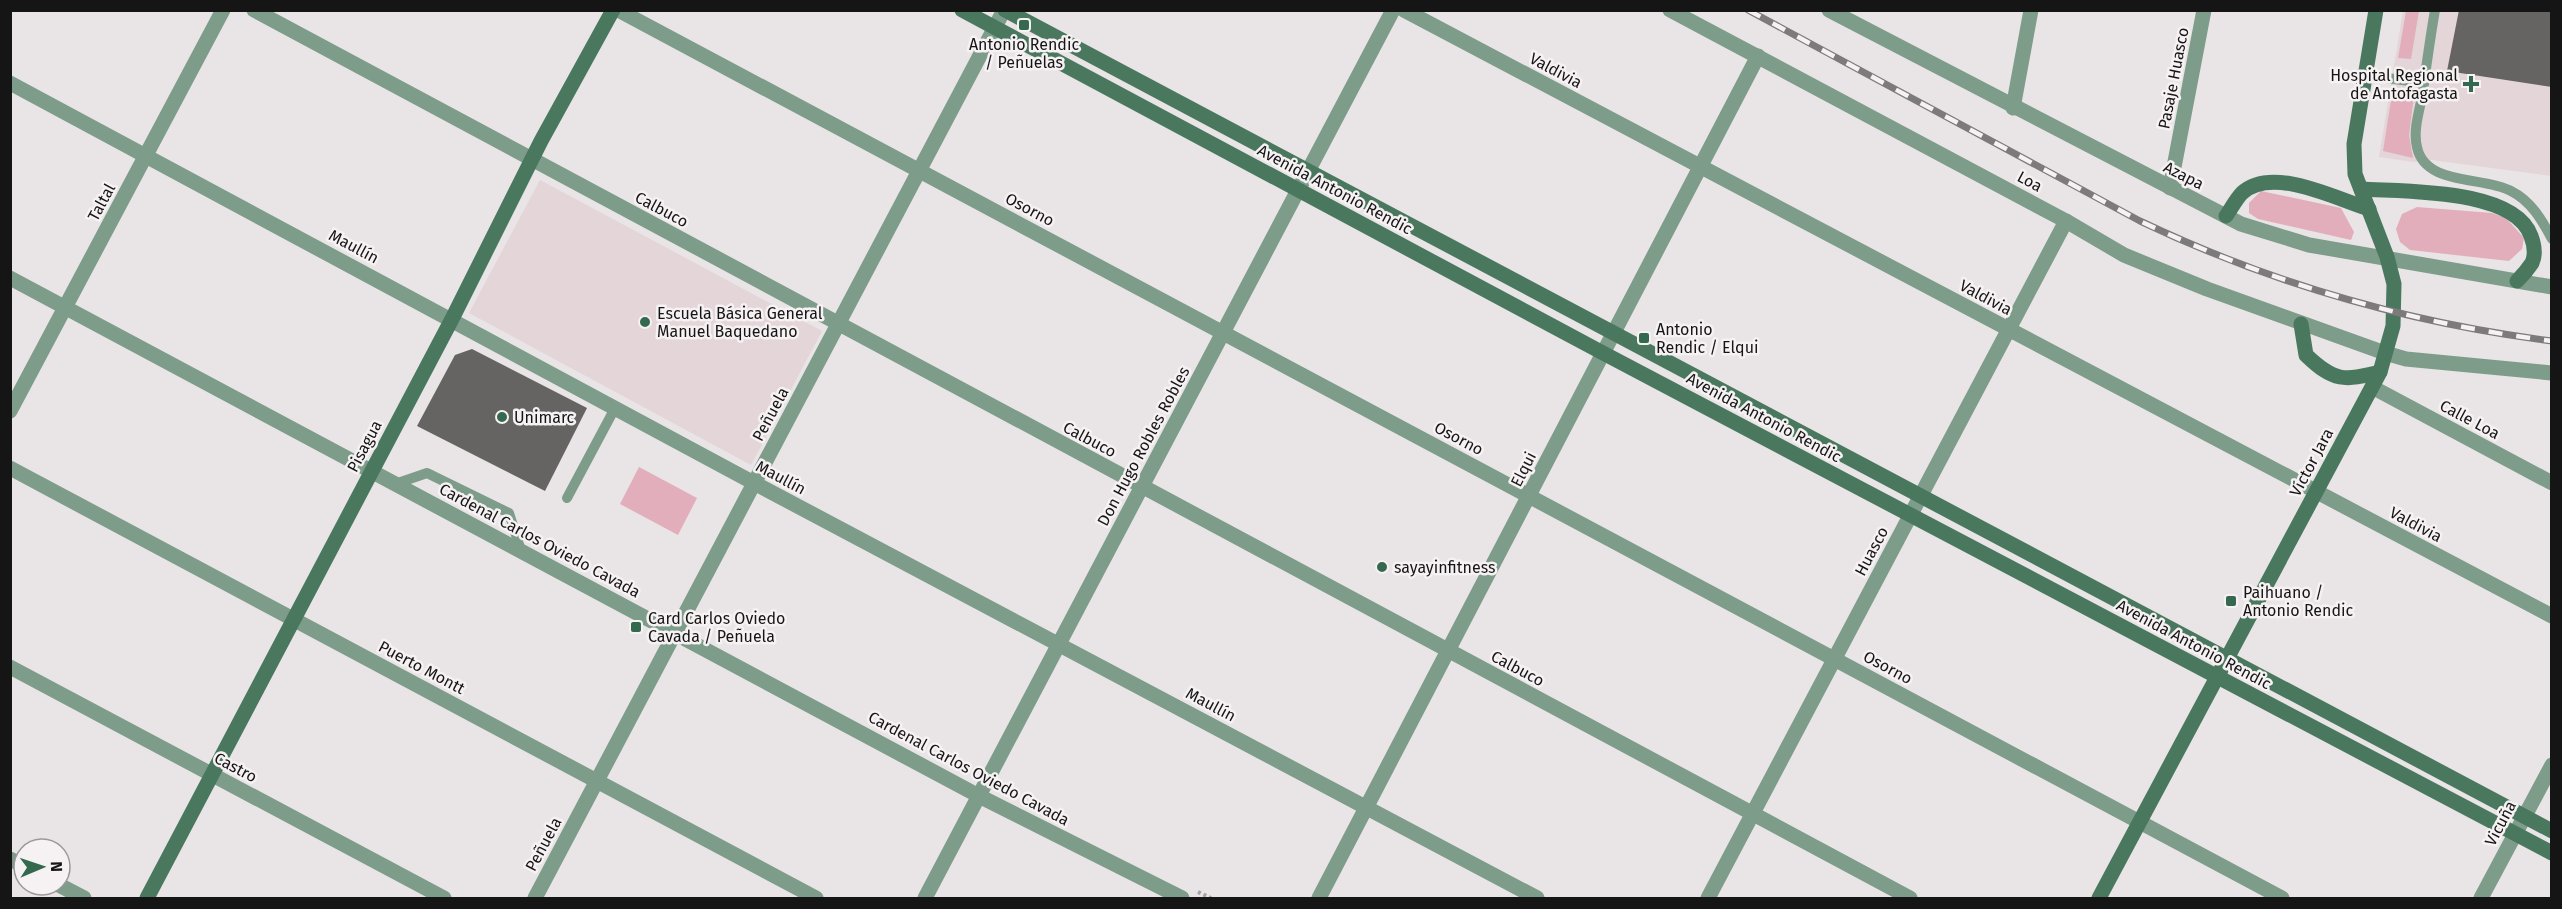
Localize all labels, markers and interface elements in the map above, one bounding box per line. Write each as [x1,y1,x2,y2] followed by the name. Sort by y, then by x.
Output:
[1017,18,1031,32] marker: Antonio Rendic / Peñuelas
[2154,26,2193,131] street label: Pasaje Huasco
[969,35,1079,72] place label: Antonio Rendic / Peñuelas
[1526,49,1585,92] street label: Valdivia
[2330,66,2458,103] place label: Hospital Regional de Antofagasta
[2462,75,2480,93] marker: Hospital Regional de Antofagasta
[1254,141,1416,238] street label: Avenida Antonio Rendic
[2160,157,2207,194] street label: Azapa
[2014,167,2045,196] street label: Loa
[84,180,119,224] street label: Taltal
[632,188,692,231] street label: Calbuco
[1002,189,1058,230] street label: Osorno
[326,225,382,267] street label: Maullín
[1956,276,2015,319] street label: Valdivia
[657,304,823,341] place label: Escuela Básica General Manuel Baquedano
[638,315,652,329] marker: Escuela Básica General Manuel Baquedano
[1656,320,1759,357] place label: Antonio Rendic / Elqui
[1637,331,1651,345] marker: Antonio Rendic / Elqui
[1093,363,1194,529] street label: Don Hugo Robles Robles
[1683,369,1845,466] street label: Avenida Antonio Rendic
[748,384,793,444] street label: Peñuela
[2437,396,2503,443] street label: Calle Loa
[514,408,575,427] place label: Unimarc
[495,410,509,424] marker: Unimarc
[343,417,386,475] street label: Pisagua
[1060,418,1120,461] street label: Calbuco
[1431,418,1487,459] street label: Osorno
[2286,425,2337,500] street label: Víctor Jara
[1507,449,1540,490] street label: Elqui
[753,456,809,498] street label: Maullín
[436,479,644,602] street label: Cardenal Carlos Oviedo Cavada
[2386,503,2445,546] street label: Valdivia
[1851,523,1892,579] street label: Huasco
[1394,558,1495,577] place label: sayayinfitness
[1375,560,1389,574] marker: sayayinfitness
[2243,583,2354,620] place label: Paihuano / Antonio Rendic
[2224,594,2238,608] marker: Paihuano / Antonio Rendic
[2113,596,2275,693] street label: Avenida Antonio Rendic
[648,609,785,646] place label: Card Carlos Oviedo Cavada / Peñuela
[629,620,643,634] marker: Card Carlos Oviedo Cavada / Peñuela
[375,637,468,698] street label: Puerto Montt
[1488,647,1548,690] street label: Calbuco
[1860,647,1916,688] street label: Osorno
[1183,683,1239,725] street label: Maullín
[865,707,1073,830] street label: Cardenal Carlos Oviedo Cavada
[211,748,260,787] street label: Castro
[2481,797,2520,849] street label: Vicuña
[521,814,566,874] street label: Peñuela
[12,837,72,897] north arrow
[47,861,66,872] text: N

